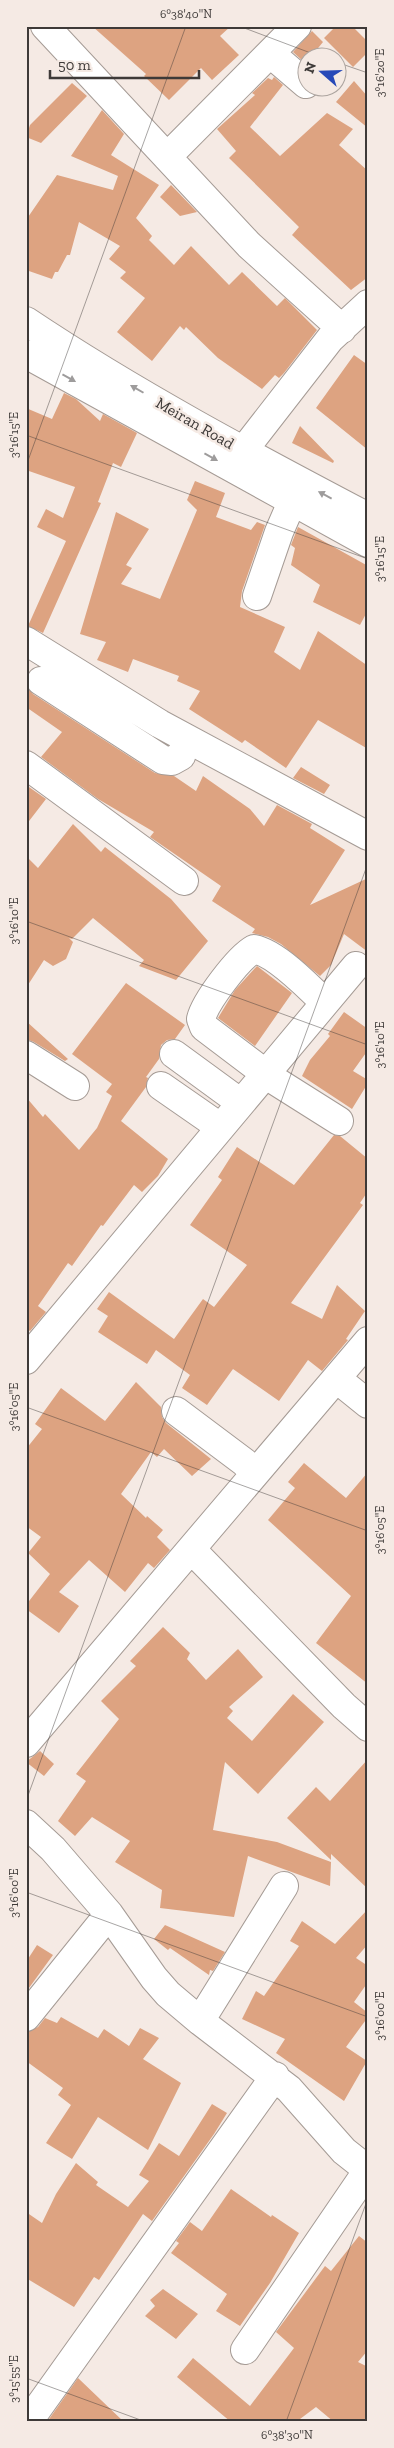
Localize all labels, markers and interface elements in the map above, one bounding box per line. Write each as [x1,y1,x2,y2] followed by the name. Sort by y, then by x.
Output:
[160,7,212,21] text: 6°38'40"N
[50,48,199,80] scale bar
[296,48,346,98] north arrow
[373,49,387,97] text: 3°16'20"E
[58,56,91,74] text: 50 m
[300,59,320,76] text: N
[61,374,76,382] one-way arrow
[130,385,145,393] one-way arrow
[152,393,238,453] street label: Meiran Road
[7,412,21,458] text: 3°16'15"E
[204,452,218,461] one-way arrow
[318,490,331,499] one-way arrow
[373,536,387,582] text: 3°16'15"E
[7,898,21,944] text: 3°16'10"E
[373,1022,387,1068] text: 3°16'10"E
[7,1383,21,1431] text: 3°16'05"E
[373,1506,387,1554] text: 3°16'05"E
[7,1868,21,1918] text: 3°16'00"E
[373,1991,387,2041] text: 3°16'00"E
[7,2355,21,2403] text: 3°15'55"E
[261,2428,313,2442] text: 6°38'30"N

